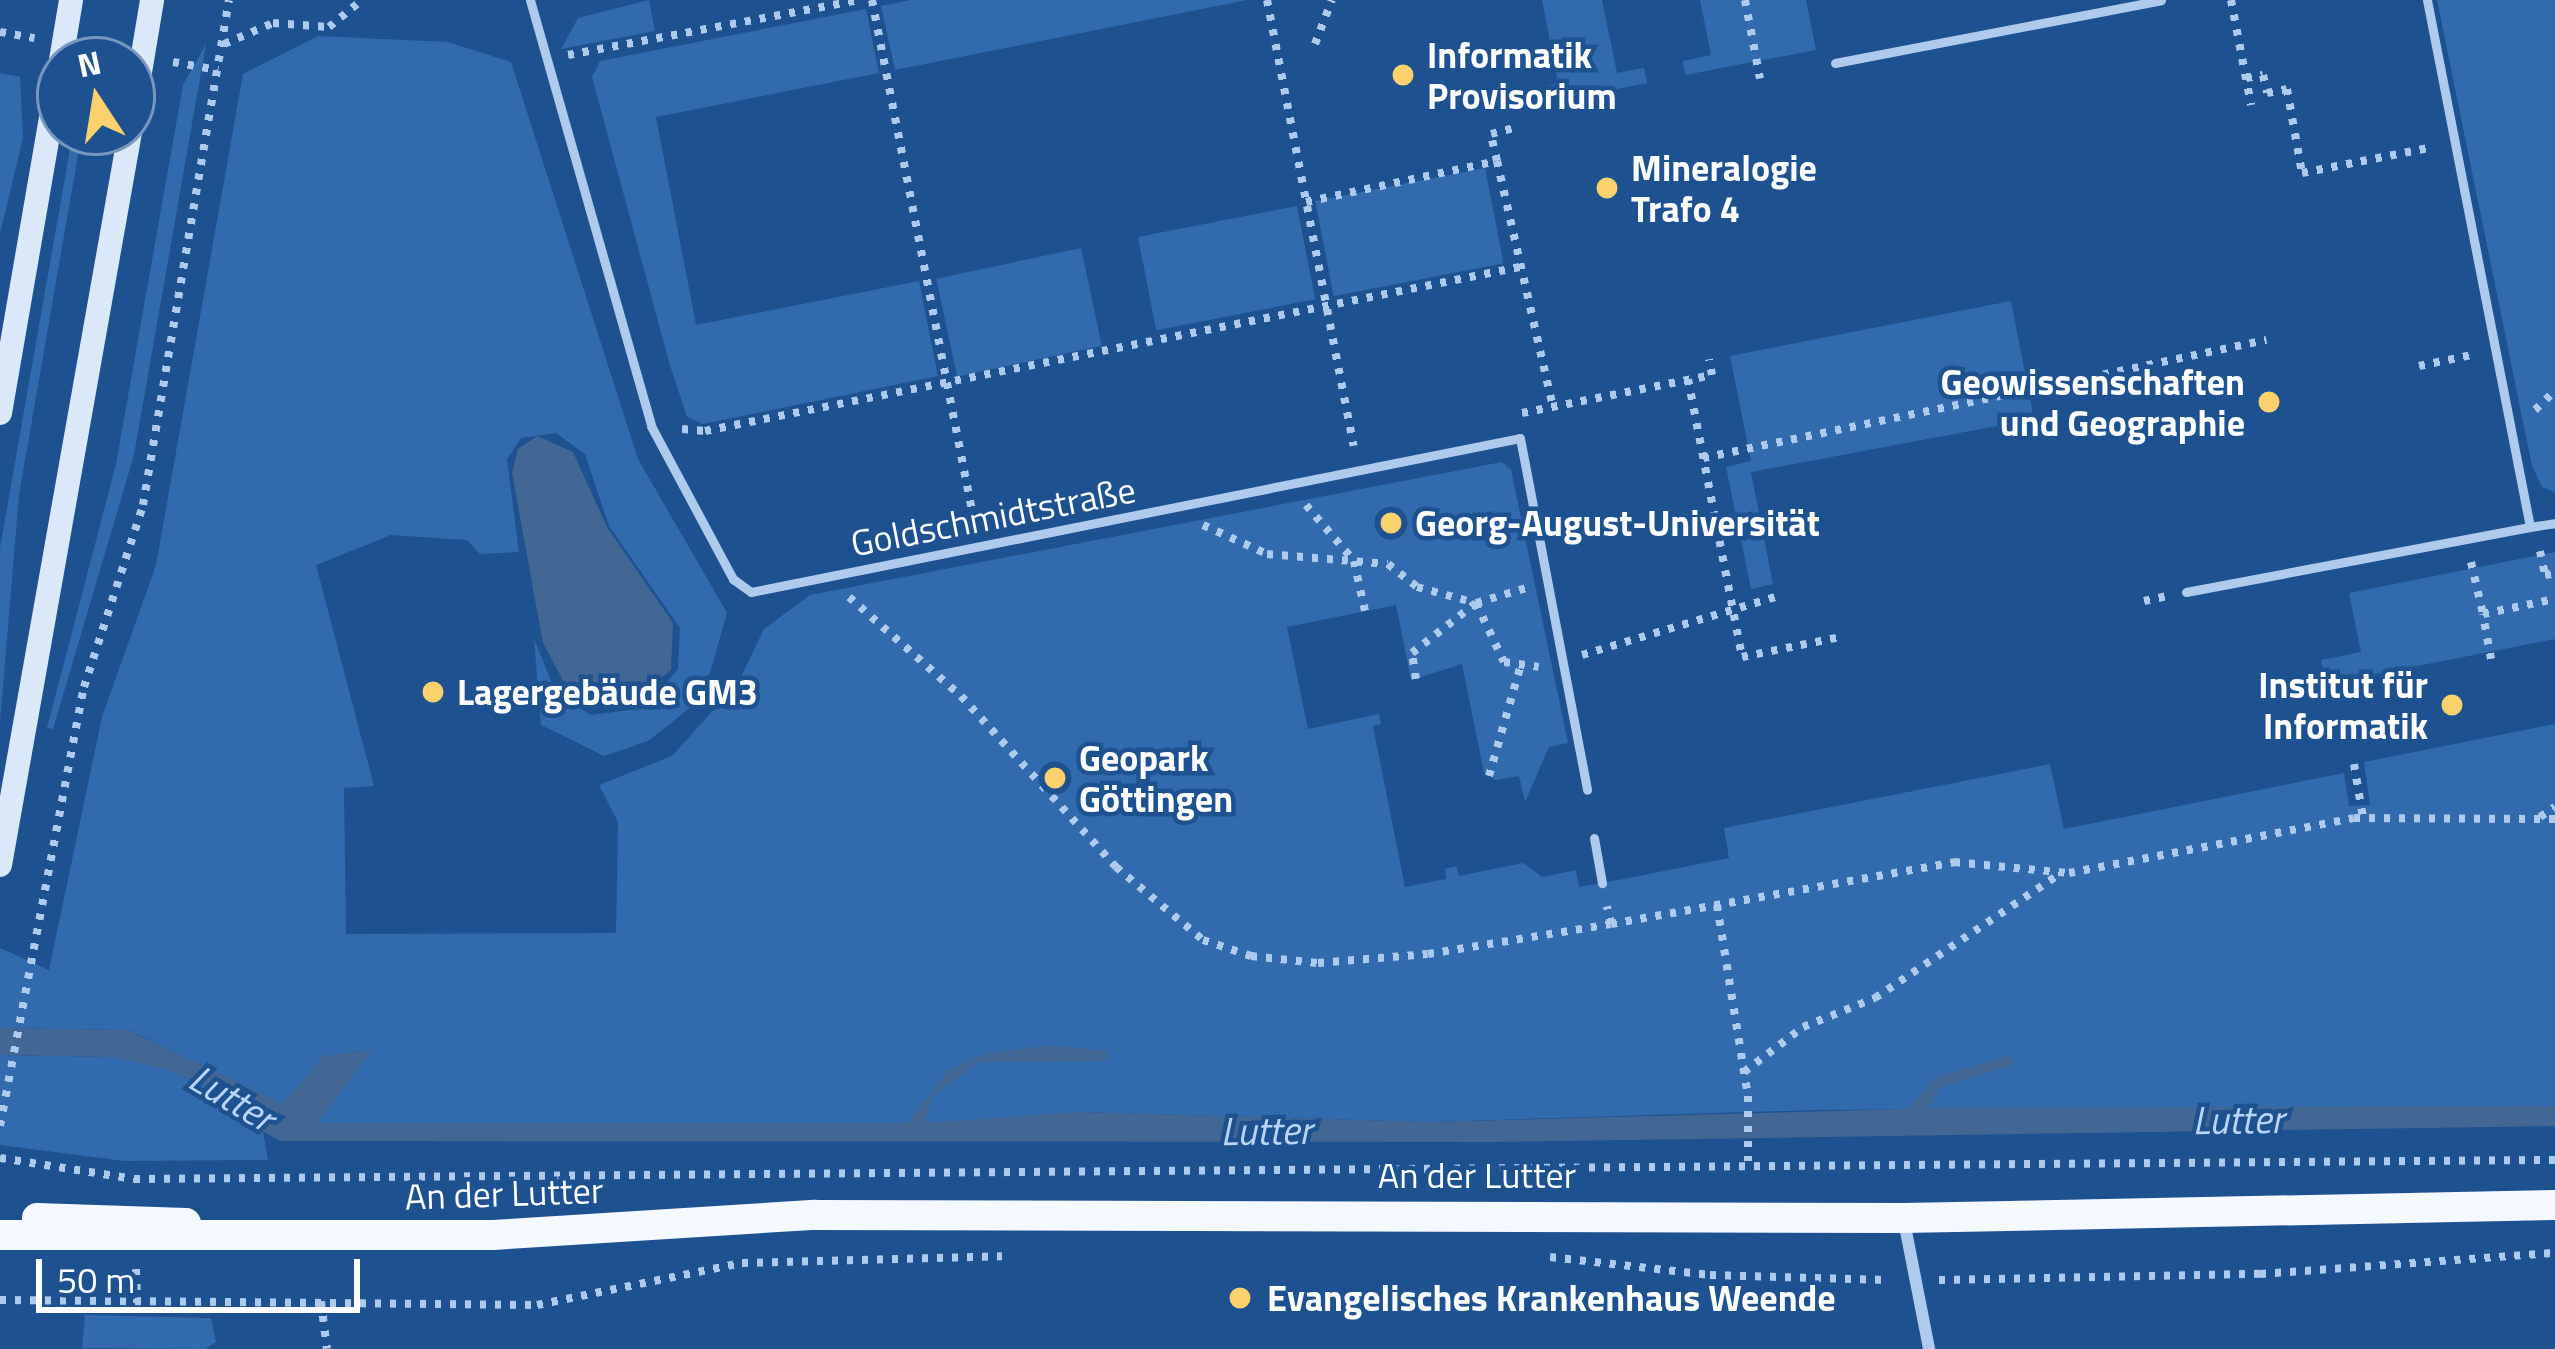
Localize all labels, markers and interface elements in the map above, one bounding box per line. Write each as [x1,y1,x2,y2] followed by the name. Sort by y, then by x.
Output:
[1427,32,1617,117] place label: Informatik Provisorium
[36,36,156,156] north arrow
[73,37,106,91] text: N
[1390,62,1416,88] marker: Informatik Provisorium
[1631,145,1817,230] place label: Mineralogie Trafo 4
[1594,175,1620,201] marker: Mineralogie Trafo 4
[1941,359,2245,444] place label: Geowissenschaften und Geographie
[2256,389,2282,415] marker: Geowissenschaften und Geographie
[847,467,1139,565] street label: Goldschmidtstraße
[1415,501,1820,545] place label: Georg-August-Universität
[1378,510,1404,536] marker: Georg-August-Universität
[2258,662,2428,747] place label: Institut für Informatik
[457,670,758,714] place label: Lagergebäude GM3
[420,679,446,705] marker: Lagergebäude GM3
[2439,692,2465,718] marker: Institut für Informatik
[1079,735,1233,820] place label: Geopark Göttingen
[1042,765,1068,791] marker: Geopark Göttingen
[181,1054,283,1142] water label: Lutter
[2192,1096,2284,1144] water label: Lutter
[1220,1107,1312,1155] water label: Lutter
[1378,1153,1576,1197] street label: An der Lutter
[404,1168,604,1218] street label: An der Lutter
[42,1235,366,1309] scale bar
[57,1252,135,1307] text: 50 m
[1267,1276,1836,1320] place label: Evangelisches Krankenhaus Weende
[1224,1282,1256,1314] marker: Evangelisches Krankenhaus Weende

